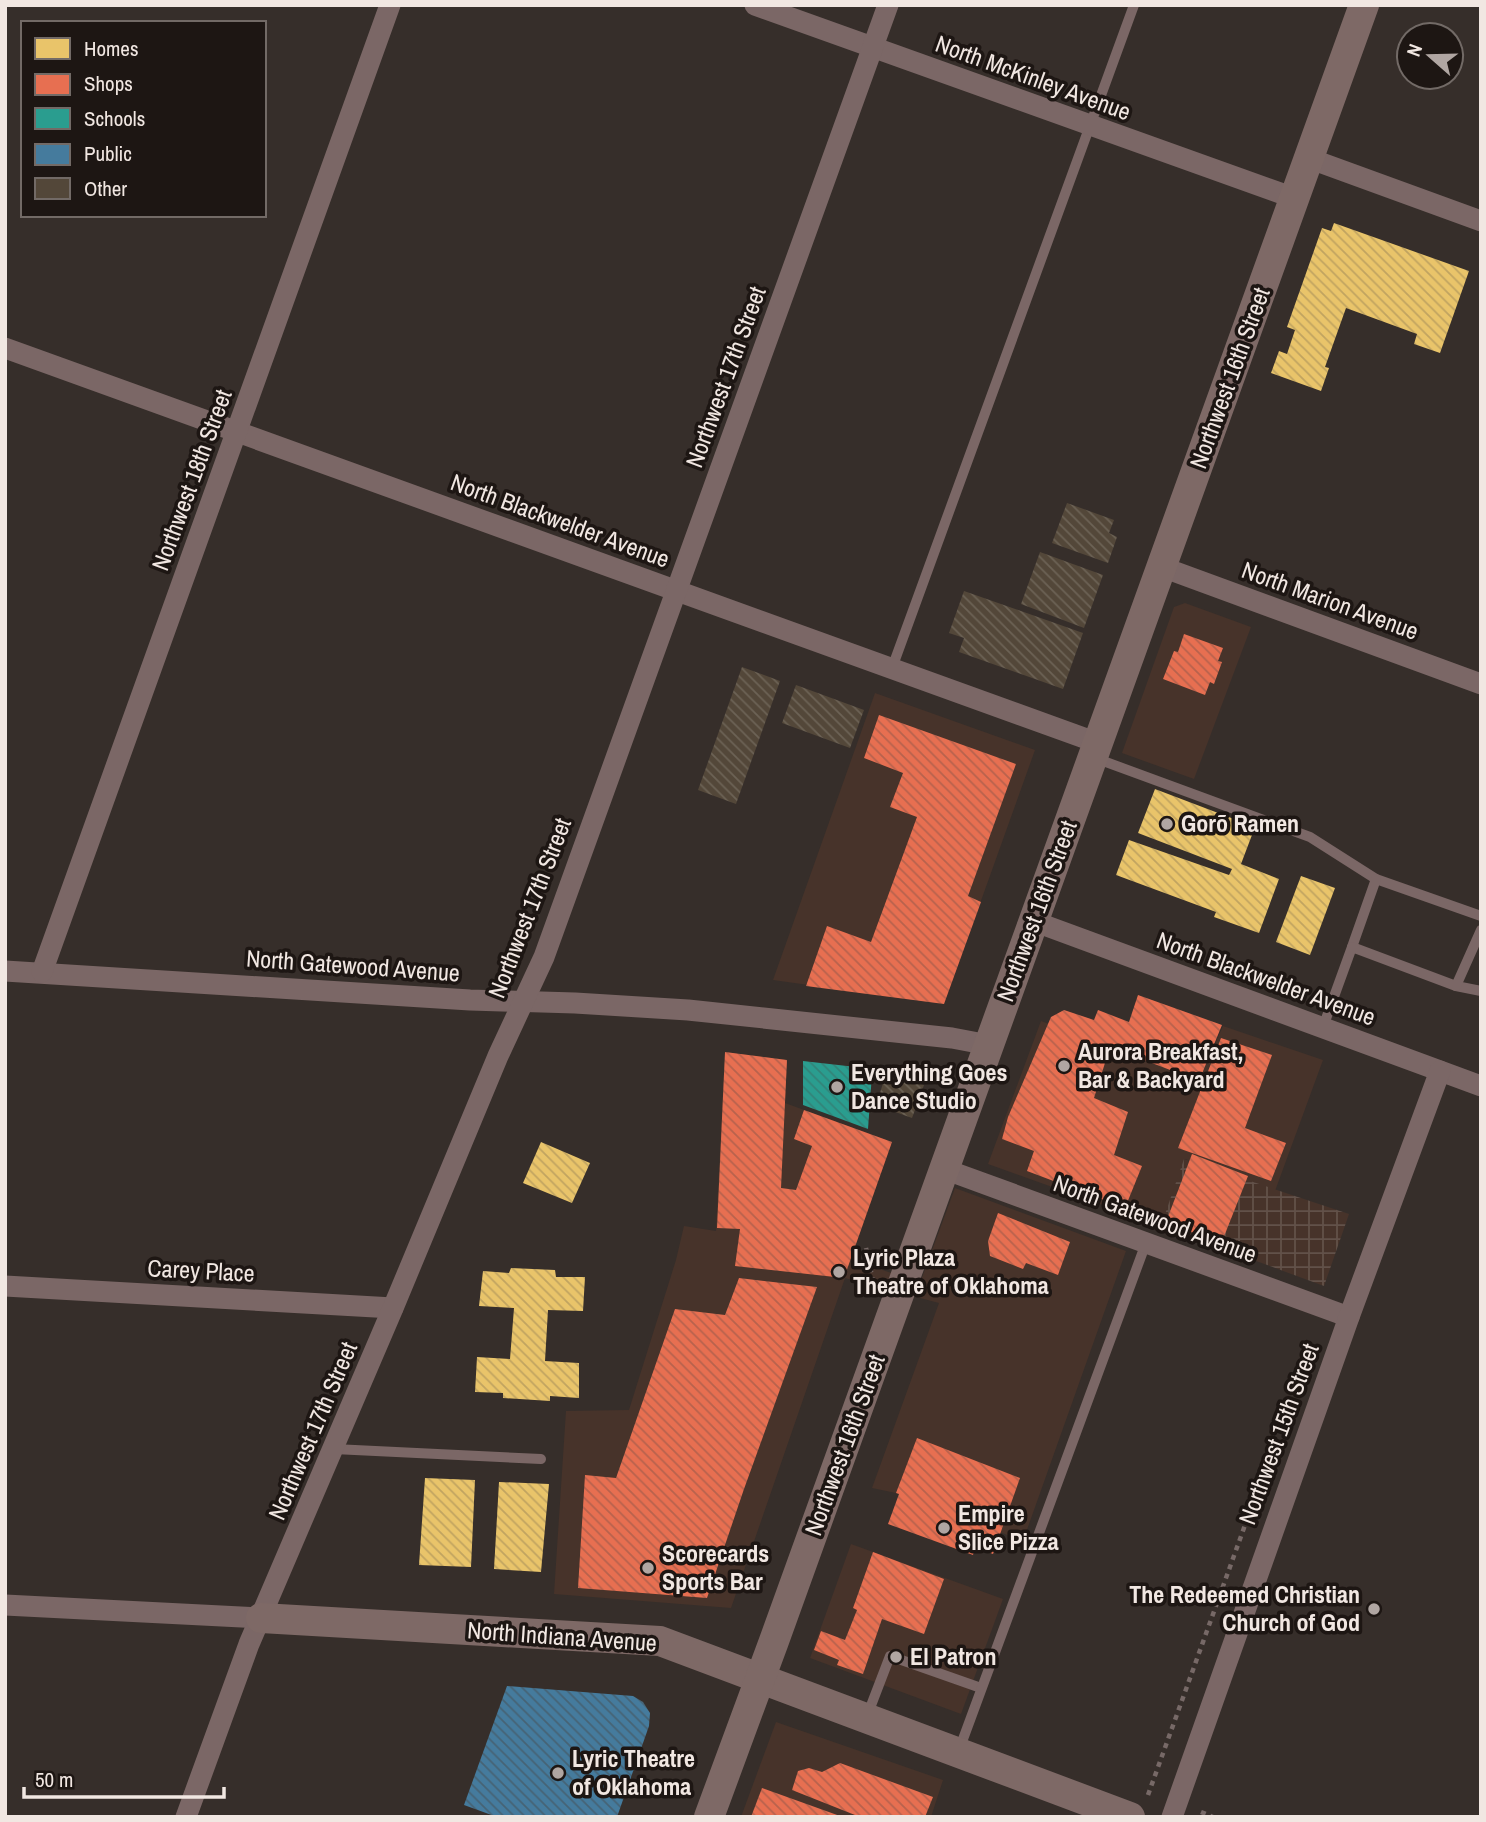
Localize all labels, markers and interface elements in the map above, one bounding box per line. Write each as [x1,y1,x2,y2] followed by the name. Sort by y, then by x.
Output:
[21,21,266,217] legend
[1395,21,1465,91] north arrow
[931,27,1135,127] street label: North McKinley Avenue
[84,34,139,63] text: Homes
[1400,40,1428,60] text: N
[84,69,133,98] text: Shops
[84,104,145,133] text: Schools
[84,139,132,168] text: Public
[84,174,127,203] text: Other
[677,281,773,472] street label: Northwest 17th Street
[1181,282,1277,473] street label: Northwest 16th Street
[143,384,239,575] street label: Northwest 18th Street
[447,466,674,575] street label: North Blackwelder Avenue
[1238,553,1423,647] street label: North Marion Avenue
[1181,807,1299,839] place label: Gorõ Ramen
[480,813,578,1002] street label: Northwest 17th Street
[988,815,1084,1006] street label: Northwest 16th Street
[1159,816,1175,832] marker: Gorõ Ramen
[1153,924,1380,1033] street label: North Blackwelder Avenue
[245,942,461,988] street label: North Gatewood Avenue
[1078,1035,1243,1095] place label: Aurora Breakfast, Bar & Backyard
[851,1056,1007,1116] place label: Everything Goes Dance Studio
[1056,1058,1072,1074] marker: Aurora Breakfast, Bar & Backyard
[829,1079,845,1095] marker: Everything Goes Dance Studio
[1049,1166,1261,1270] street label: North Gatewood Avenue
[853,1241,1049,1301] place label: Lyric Plaza Theatre of Oklahoma
[147,1251,255,1289] street label: Carey Place
[831,1264,847,1280] marker: Lyric Plaza Theatre of Oklahoma
[260,1336,364,1524] street label: Northwest 17th Street
[1230,1338,1326,1529] street label: Northwest 15th Street
[796,1349,892,1540] street label: Northwest 16th Street
[958,1497,1059,1557] place label: Empire Slice Pizza
[936,1520,952,1536] marker: Empire Slice Pizza
[662,1537,769,1597] place label: Scorecards Sports Bar
[640,1560,656,1576] marker: Scorecards Sports Bar
[1129,1578,1360,1638] place label: The Redeemed Christian Church of God
[1366,1601,1382,1617] marker: The Redeemed Christian Church of God
[466,1613,658,1659] street label: North Indiana Avenue
[910,1640,996,1672] place label: El Patron
[888,1649,904,1665] marker: El Patron
[572,1742,695,1802] place label: Lyric Theatre of Oklahoma
[24,1756,224,1800] scale bar
[35,1765,73,1794] text: 50 m
[550,1765,566,1781] marker: Lyric Theatre of Oklahoma

